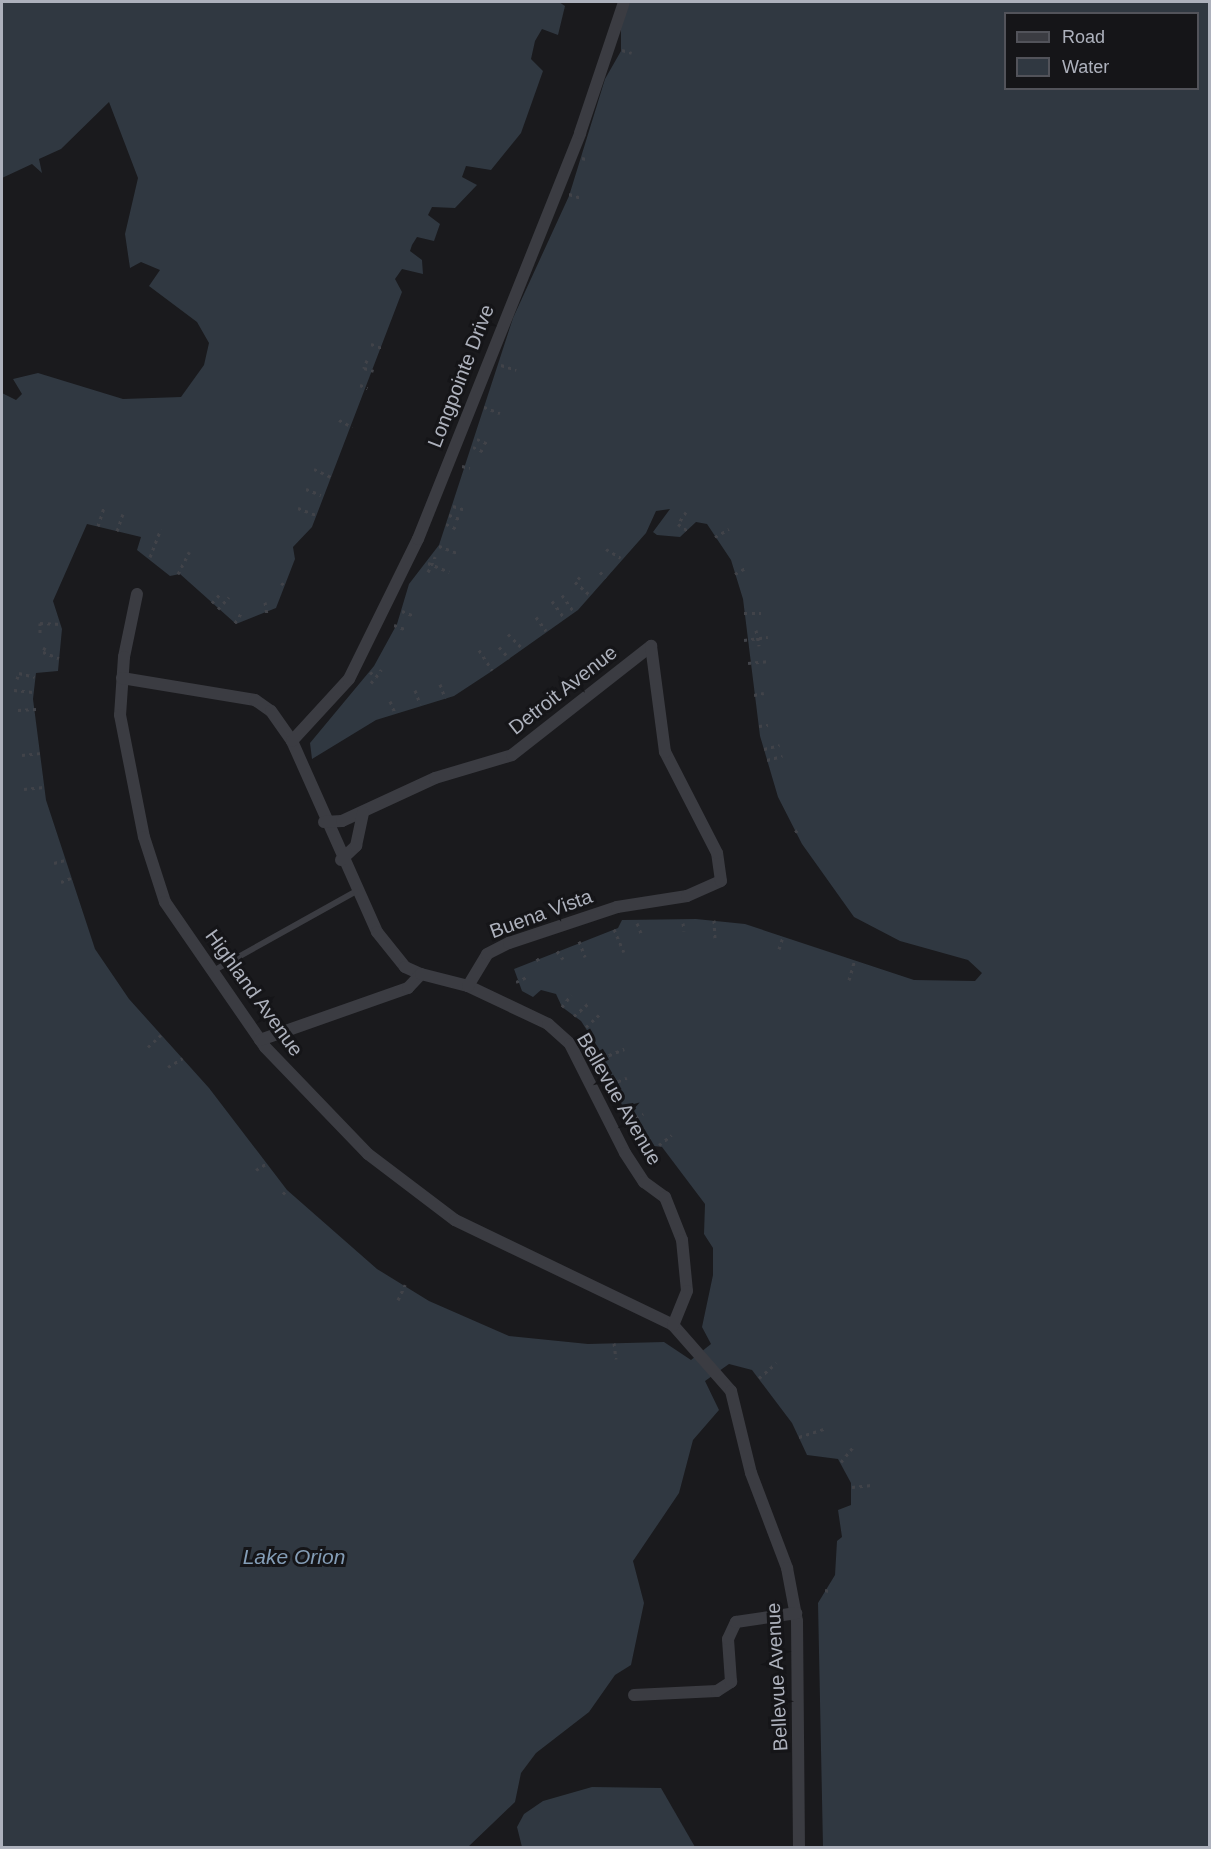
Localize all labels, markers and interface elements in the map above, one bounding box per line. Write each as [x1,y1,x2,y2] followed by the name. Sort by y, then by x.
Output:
[1004,12,1199,90] legend
[1062,27,1105,47] text: Road
[1062,57,1109,77] text: Water
[423,301,499,451] street label: Longpointe Drive
[504,640,622,740] street label: Detroit Avenue
[486,884,596,944] street label: Buena Vista
[200,924,308,1062] street label: Highland Avenue
[571,1028,667,1170] street label: Bellevue Avenue
[243,1544,345,1570] water label: Lake Orion
[761,1602,793,1752] street label: Bellevue Avenue

